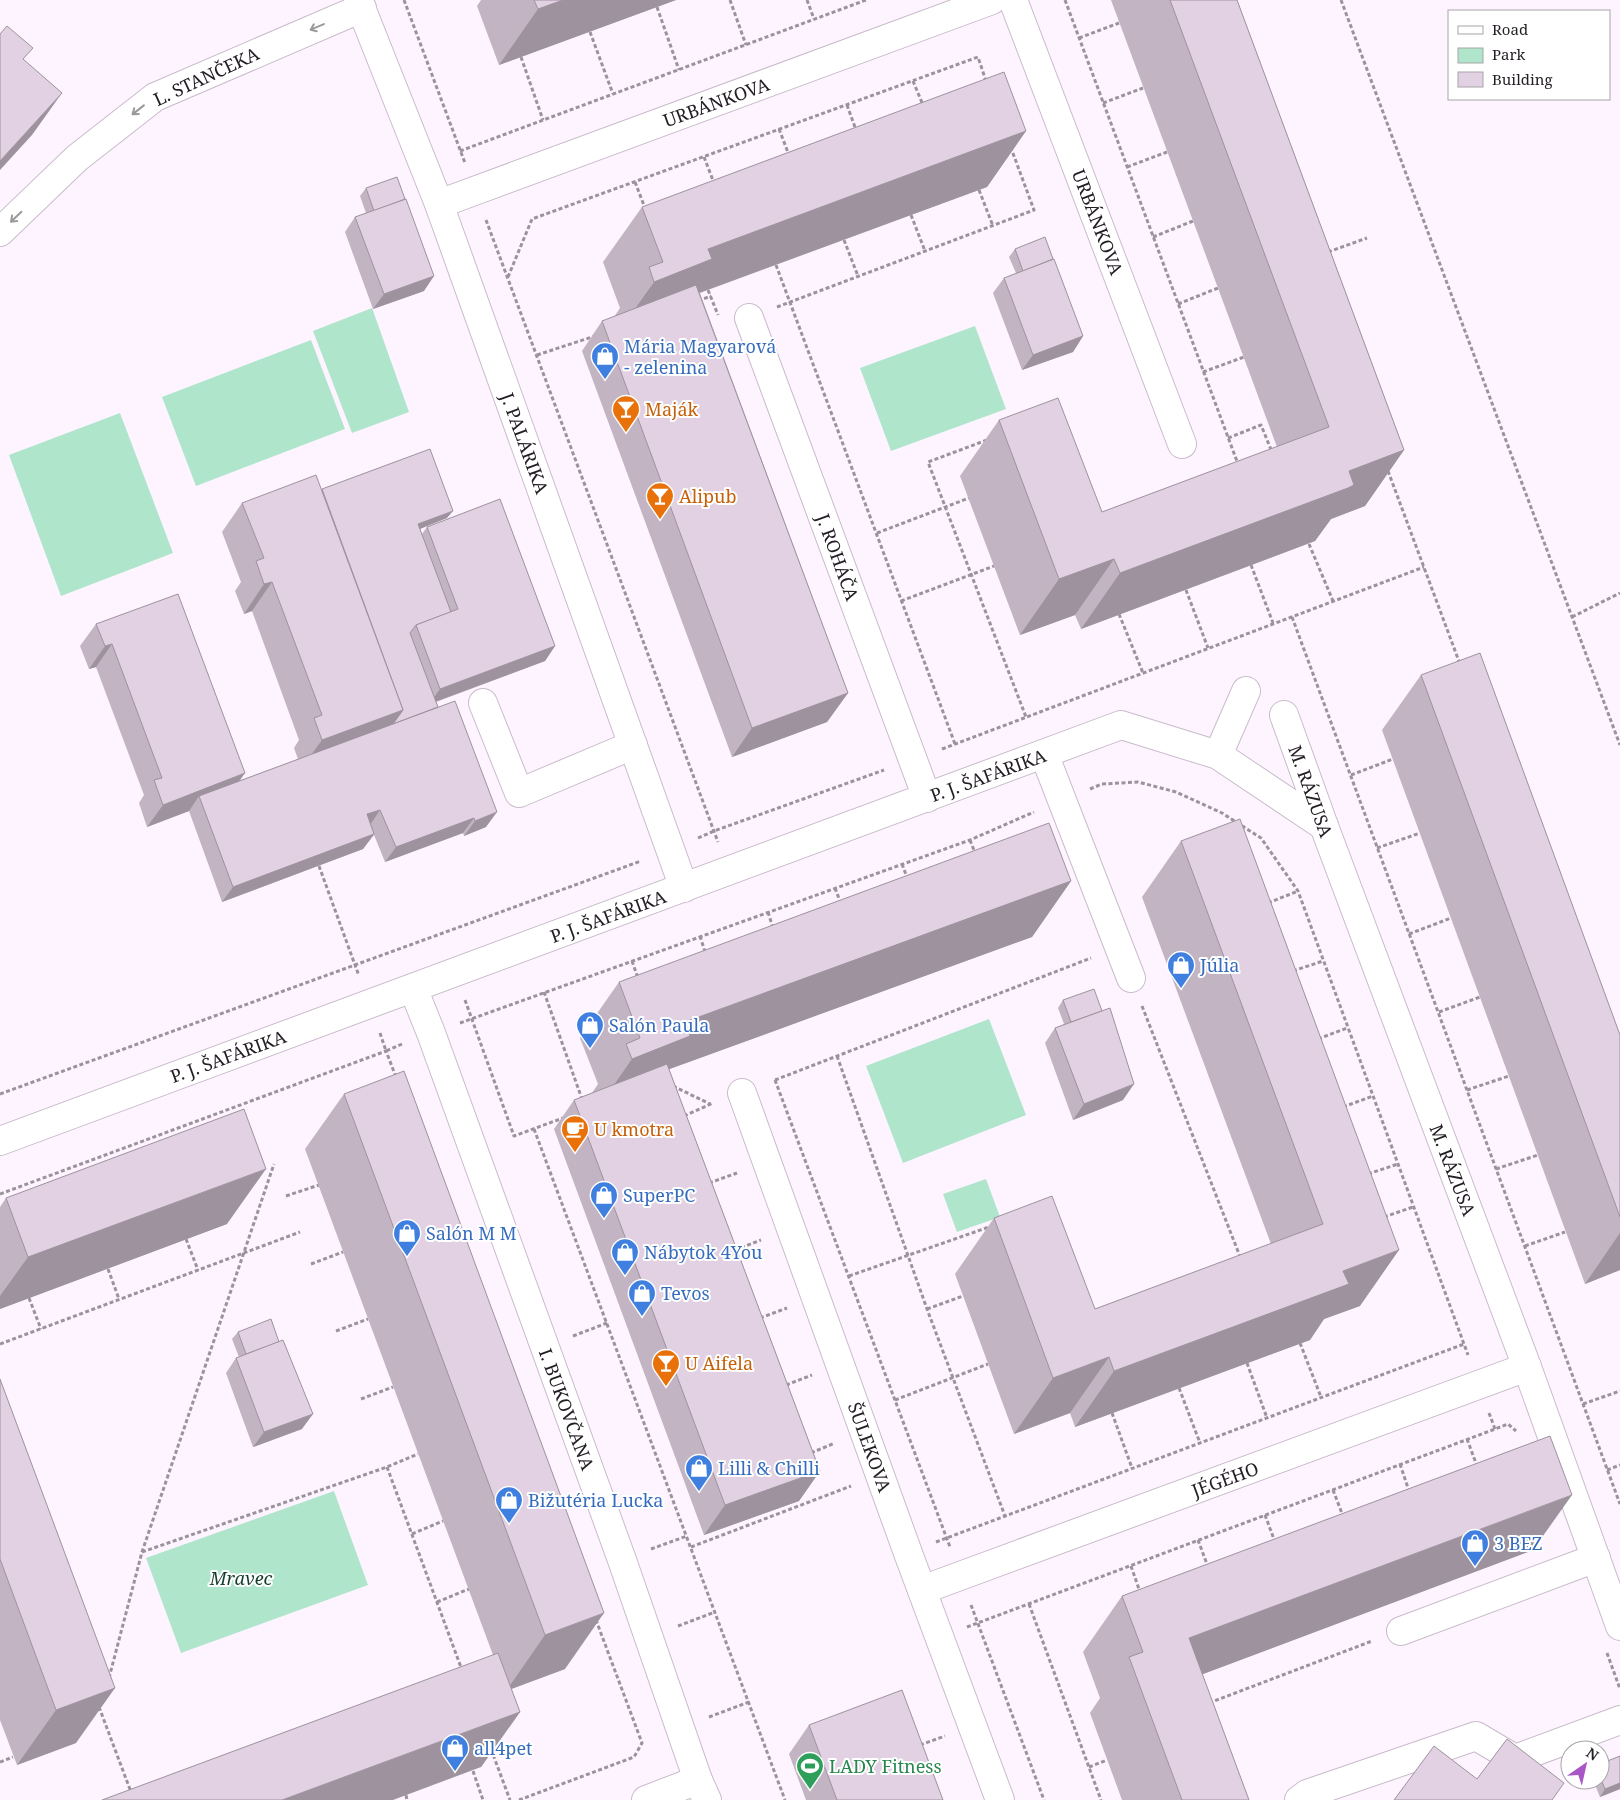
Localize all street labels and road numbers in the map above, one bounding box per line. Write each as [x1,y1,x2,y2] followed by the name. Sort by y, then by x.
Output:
[149,41,263,111] street label: L. STANČEKA
[660,72,773,132] street label: URBÁNKOVA
[1067,166,1129,278] street label: URBÁNKOVA
[495,388,554,497] street label: J. PALÁRIKA
[811,509,865,604] street label: J. ROHÁČA
[1283,742,1339,841] street label: M. RÁZUSA
[927,743,1049,807] street label: P. J. ŠAFÁRIKA
[547,884,669,948] street label: P. J. ŠAFÁRIKA
[167,1024,289,1088] street label: P. J. ŠAFÁRIKA
[1425,1121,1482,1220] street label: M. RÁZUSA
[534,1345,600,1473] street label: I. BUKOVČANA
[843,1399,897,1495] street label: ŠULEKOVA
[1187,1456,1262,1502] street label: JÉGÉHO

